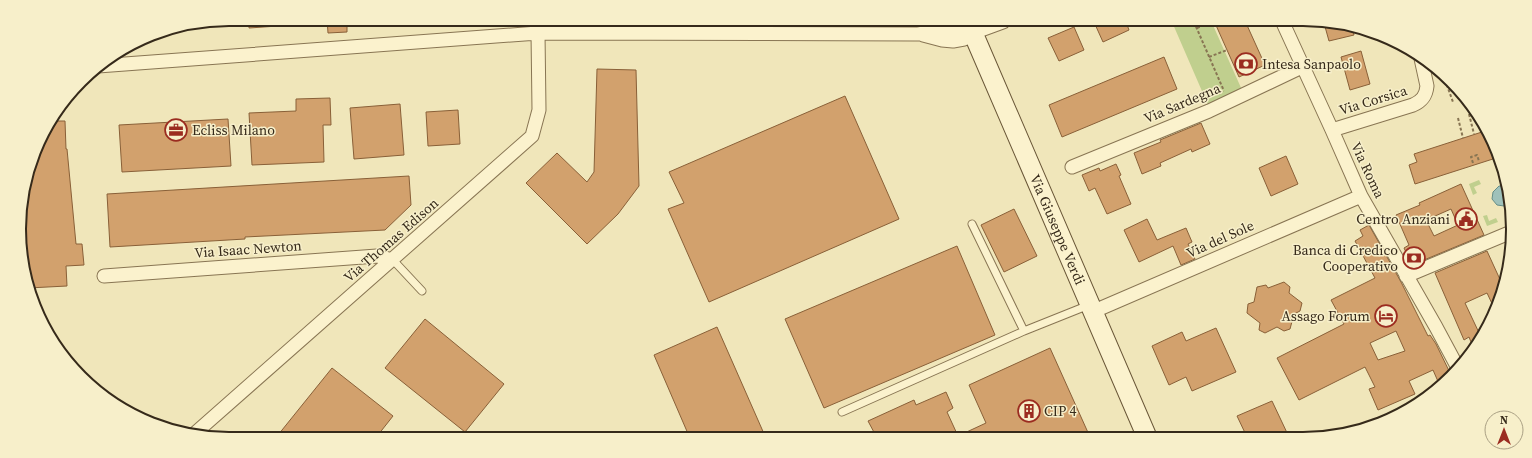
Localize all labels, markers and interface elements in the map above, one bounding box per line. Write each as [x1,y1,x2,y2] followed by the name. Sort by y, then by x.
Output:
[1233,51,1259,77] bank icon: Intesa Sanpaolo
[1262,54,1361,74] place label: Intesa Sanpaolo
[1141,78,1224,128] street label: Via Sardegna
[1337,80,1410,120] street label: Via Corsica
[163,117,189,143] office icon: Ecliss Milano
[192,120,275,140] place label: Ecliss Milano
[1346,139,1390,202] street label: Via Roma
[1025,171,1090,288] street label: Via Giuseppe Verdi
[339,193,443,287] street label: Via Thomas Edison
[1453,206,1479,232] public building icon: Centro Anziani
[1356,209,1450,229] place label: Centro Anziani
[1183,215,1257,263] street label: Via del Sole
[194,235,303,263] street label: Via Isaac Newton
[1293,240,1398,276] place label: Banca di Credico Cooperativo
[1401,245,1427,271] bank icon: Banca di Credico Cooperativo
[1373,303,1399,329] hotel icon: Assago Forum
[1282,306,1370,326] place label: Assago Forum
[1016,398,1042,424] building icon: CIP 4
[1044,401,1077,421] place label: CIP 4
[1484,410,1524,450] north arrow
[1500,413,1508,428] text: N

